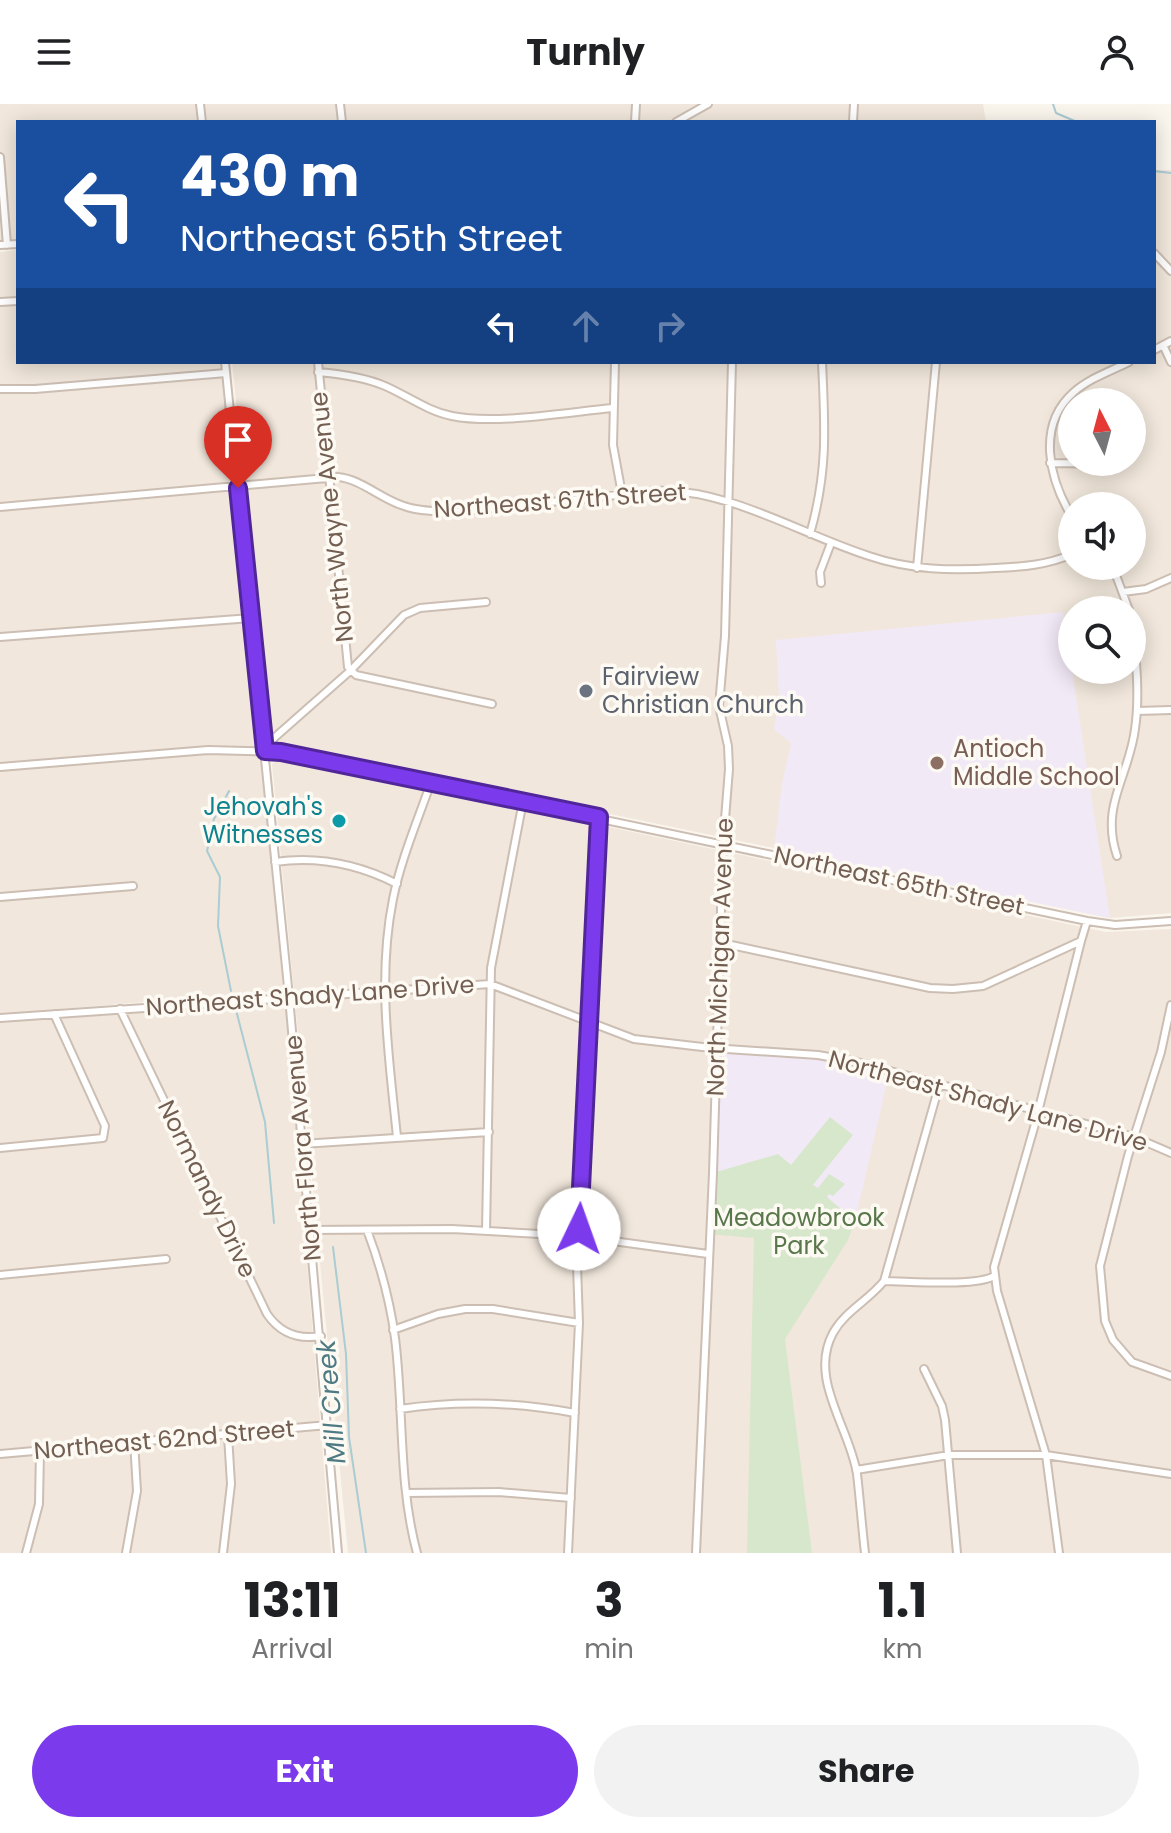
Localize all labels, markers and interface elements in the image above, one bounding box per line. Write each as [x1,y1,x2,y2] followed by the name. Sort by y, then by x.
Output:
[526,27,645,78] text: Turnly
[32,30,76,74] icon: menu
[1095,30,1139,74] icon: person
[180,137,359,216] text: 430 m
[48,152,152,256] icon: left
[180,213,563,264] text: Northeast 65th Street
[480,304,524,348] icon: left
[564,304,608,348] icon: ahead
[648,304,692,348] icon: right
[1058,388,1146,476] north arrow
[1058,388,1146,684] map controls
[302,390,361,644] street label: North Wayne Avenue
[204,406,272,488] pin
[216,418,260,462] icon: arrive
[433,475,687,526] street label: Northeast 67th Street
[1058,492,1146,580] button: sound
[1058,596,1146,684] button: search
[602,660,804,721] place label: Fairview Christian Church
[577,682,595,700] marker: Fairview Christian Church
[953,732,1120,793] place label: Antioch Middle School
[928,754,946,772] marker: Antioch Middle School
[202,790,323,851] place label: Jehovah's Witnesses
[330,812,348,830] marker: Jehovah's Witnesses
[698,817,741,1097] street label: North Michigan Avenue
[771,838,1027,923] street label: Northeast 65th Street
[145,968,475,1023] street label: Northeast Shady Lane Drive
[276,1034,329,1262] street label: North Flora Avenue
[825,1042,1151,1159] street label: Northeast Shady Lane Drive
[150,1094,265,1283] street label: Normandy Drive
[537,1187,621,1271] position arrow
[713,1201,885,1262] park label: Meadowbrook Park
[307,1337,354,1466] water label: Mill Creek
[32,1412,296,1467] street label: Northeast 62nd Street
[244,1567,341,1634] text: 13:11
[595,1567,624,1634] text: 3
[878,1567,927,1634] text: 1.1
[251,1631,333,1667] text: Arrival
[584,1631,634,1667] text: min
[882,1631,923,1667] text: km
[32,1725,578,1817] button: Exit
[594,1725,1139,1817] button: Share

